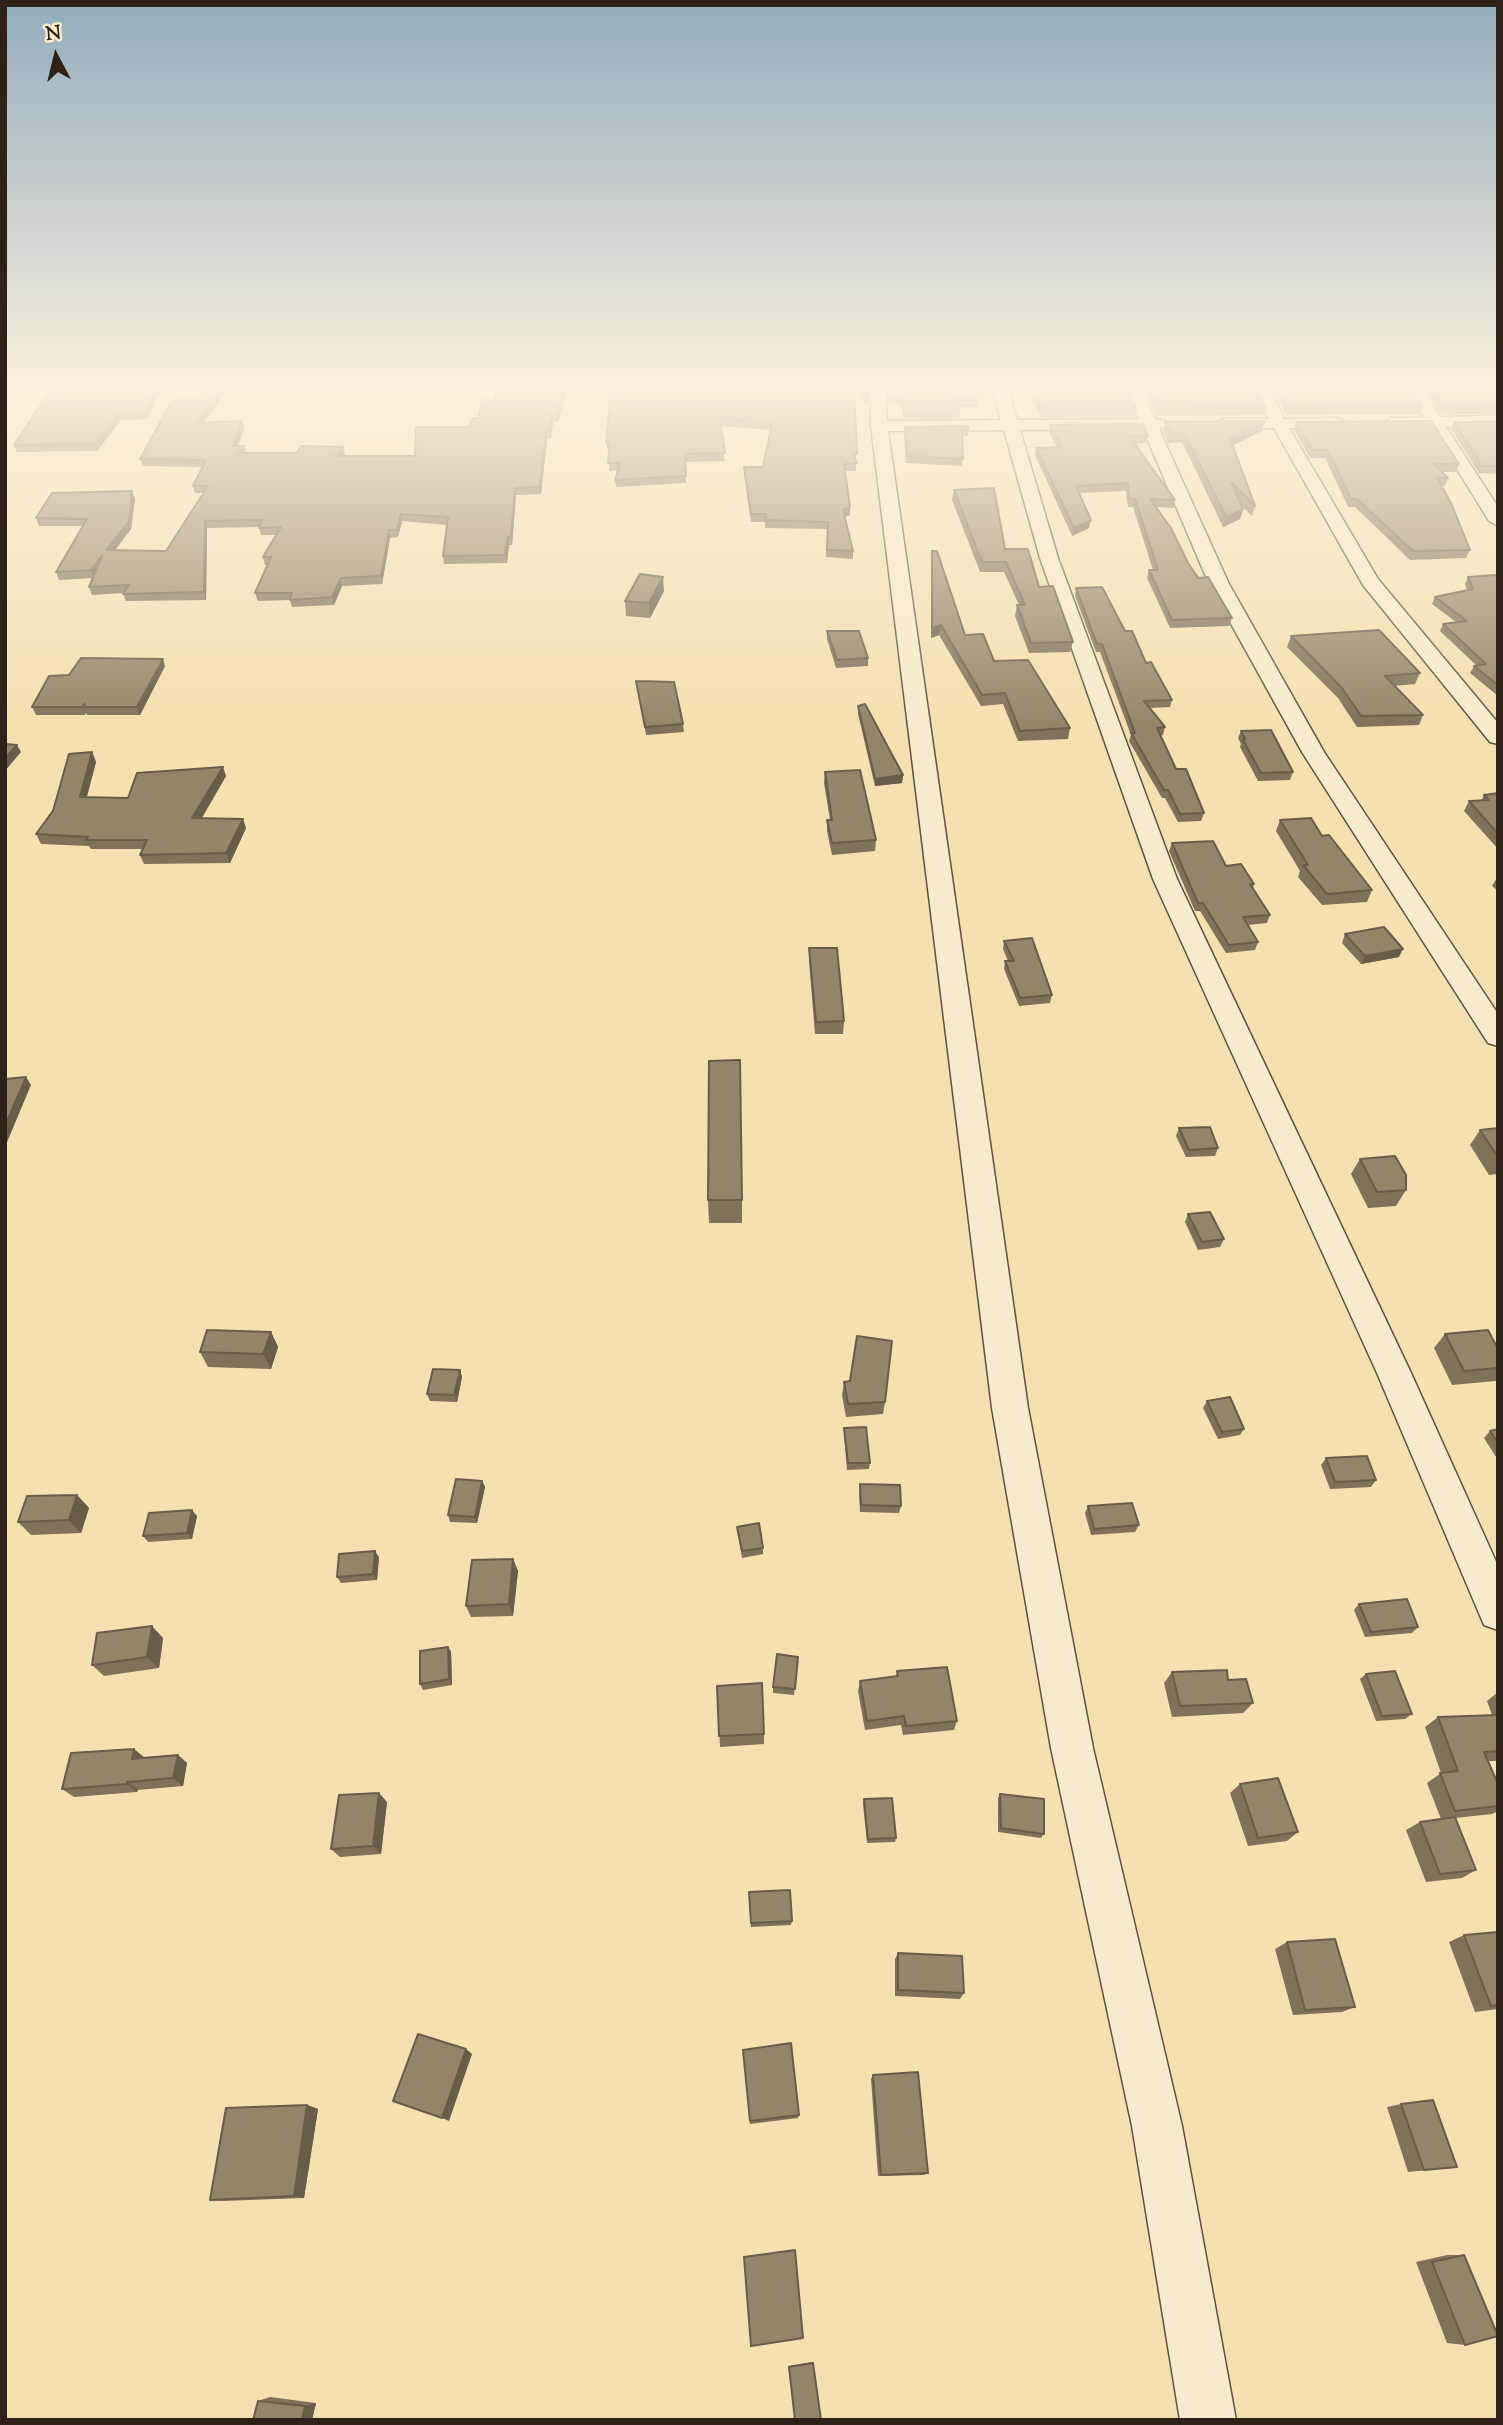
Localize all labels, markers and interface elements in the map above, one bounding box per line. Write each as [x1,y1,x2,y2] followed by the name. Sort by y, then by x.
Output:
[44,20,63,49] text: N
[21,21,91,91] north arrow

